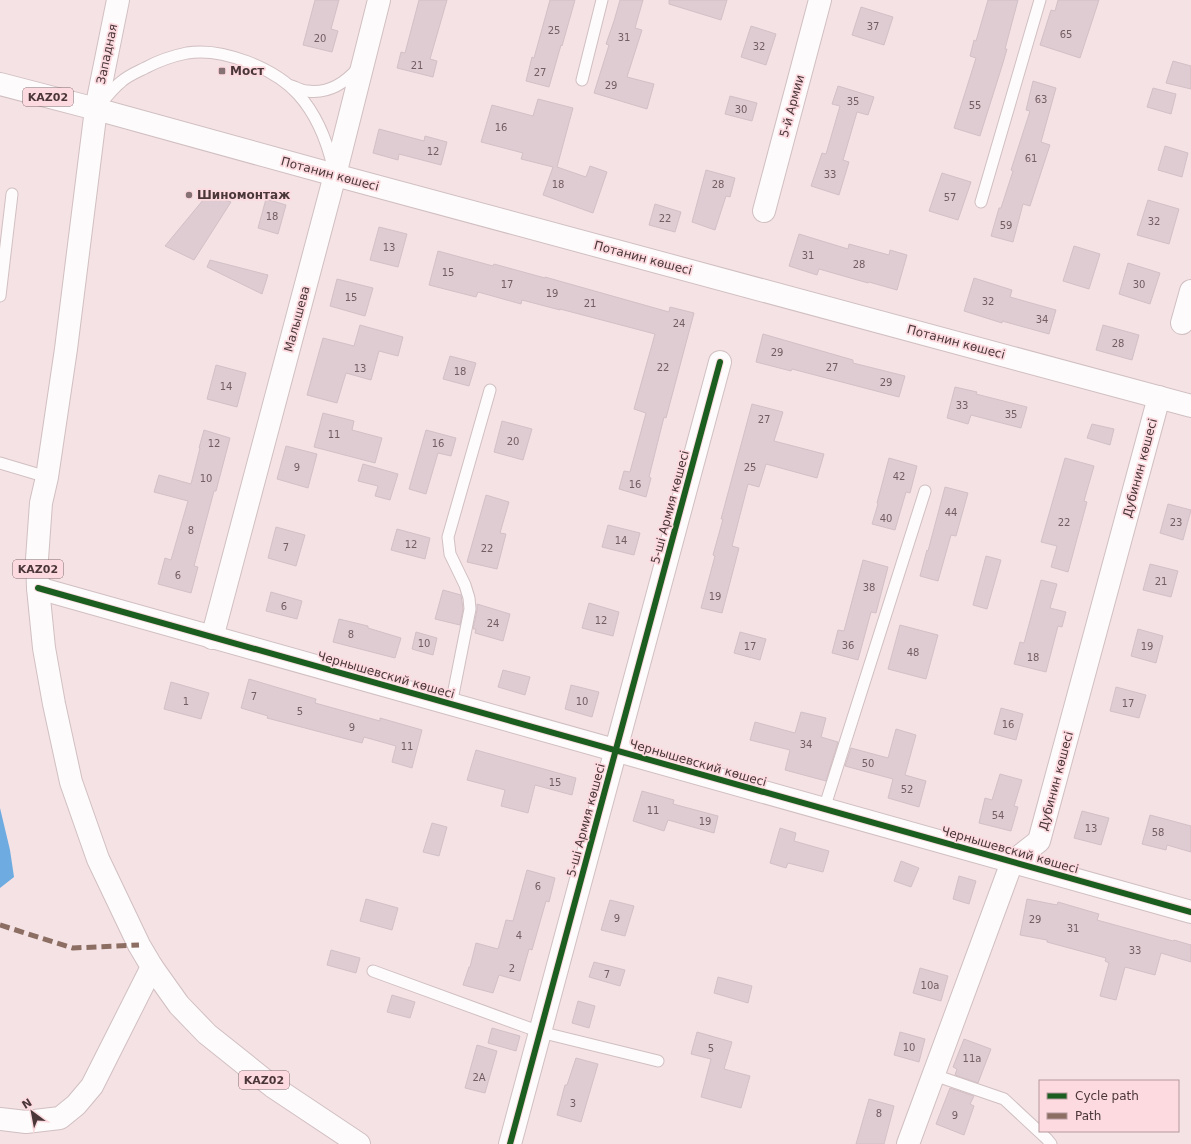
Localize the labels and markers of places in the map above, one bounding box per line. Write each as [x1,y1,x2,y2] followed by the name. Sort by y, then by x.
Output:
[230,64,264,78] place label: Мост
[217,66,227,76] marker: Мост
[197,188,290,202] place label: Шиномонтаж
[184,190,194,200] marker: Шиномонтаж

